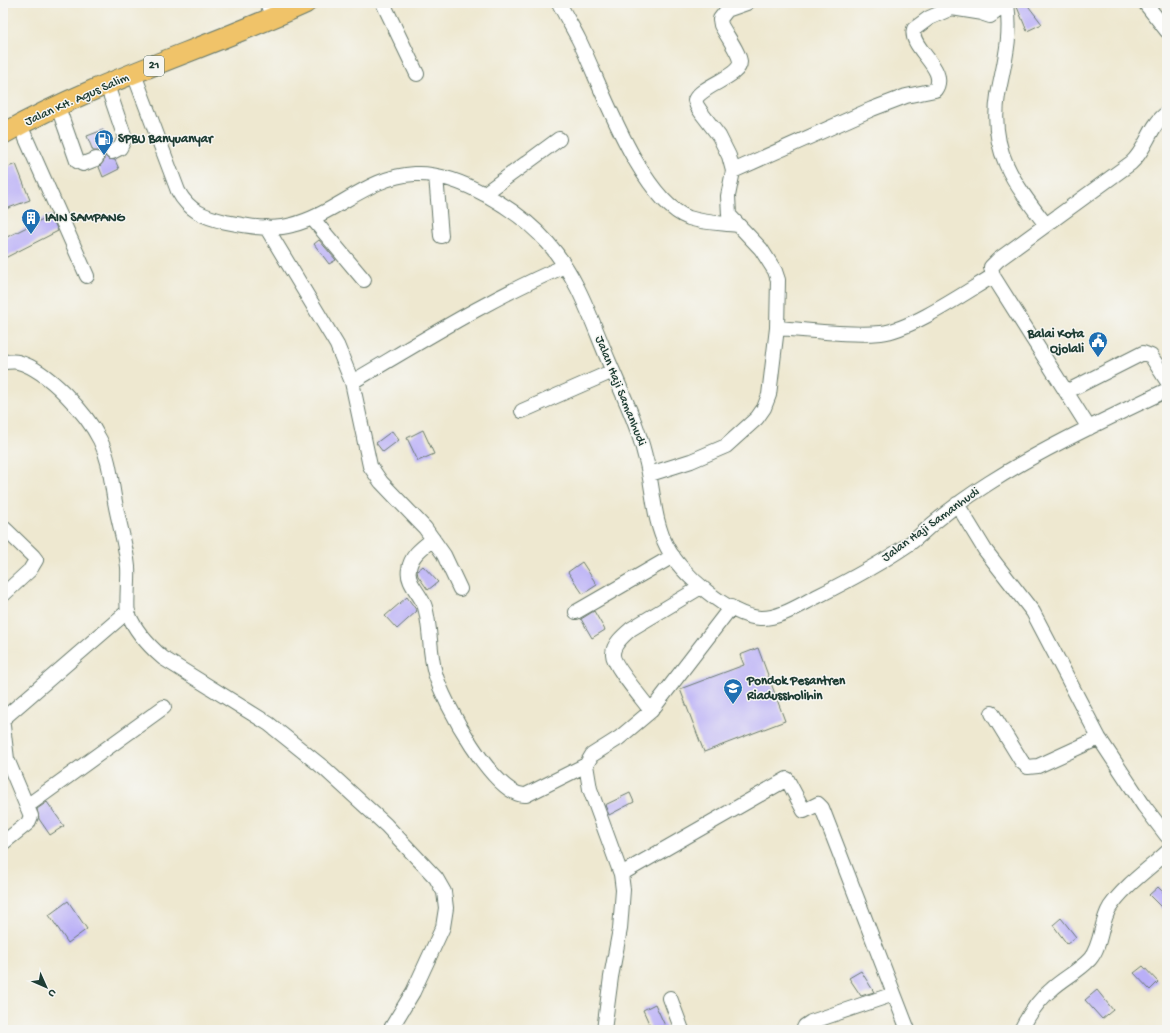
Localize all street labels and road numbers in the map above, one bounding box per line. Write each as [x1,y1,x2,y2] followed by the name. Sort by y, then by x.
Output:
[144,56,164,76] road number: 21
[23,70,131,130] street label: Jalan KH. Agus Salim
[591,334,649,448] street label: Jalan Haji Samanhudi
[879,484,983,565] street label: Jalan Haji Samanhudi

